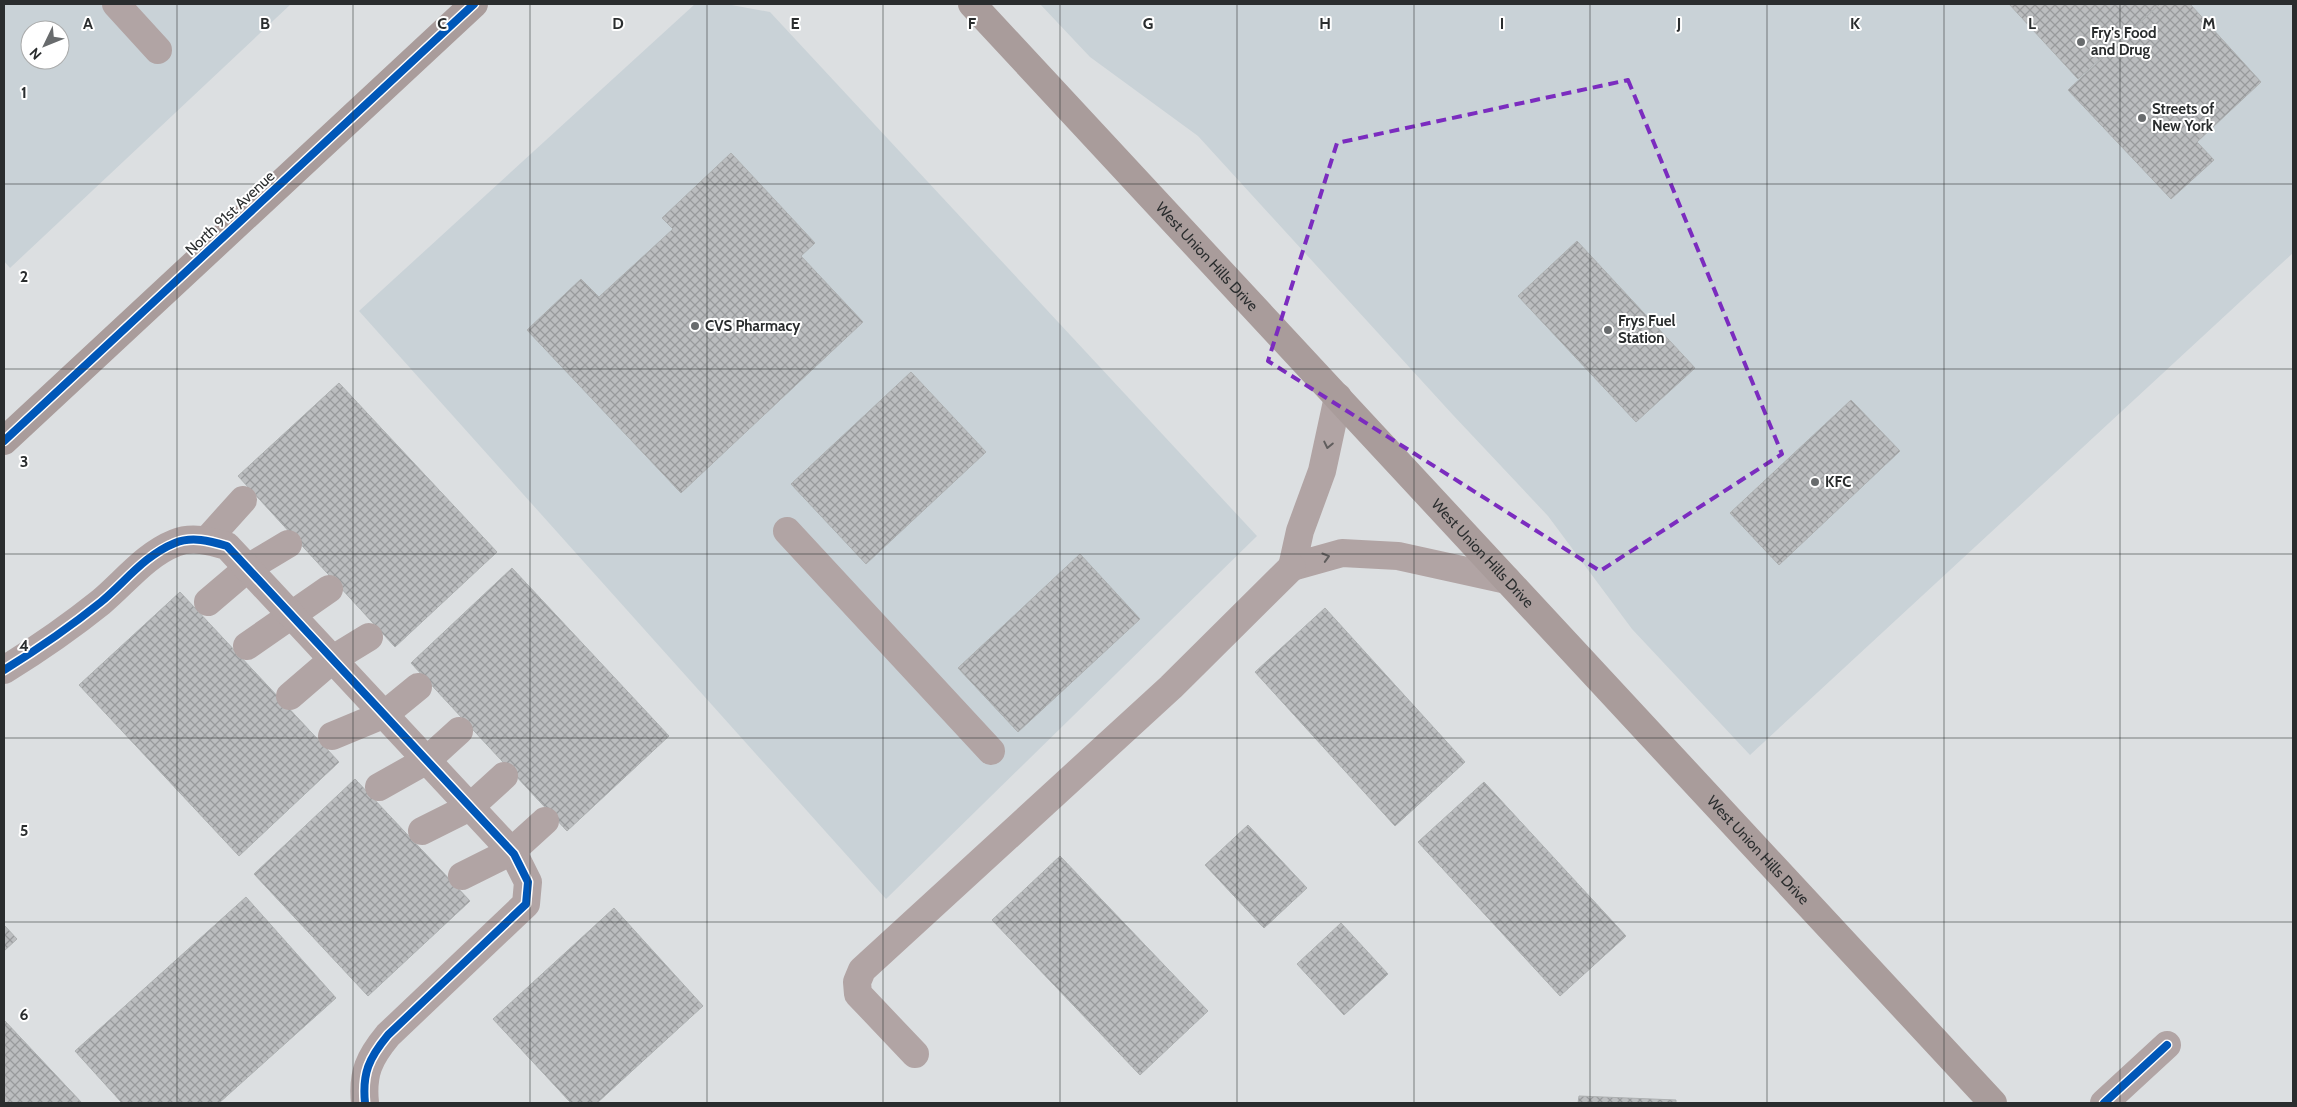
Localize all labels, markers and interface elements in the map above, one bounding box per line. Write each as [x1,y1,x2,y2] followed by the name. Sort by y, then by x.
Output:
[83,14,93,33] text: A
[260,14,270,33] text: B
[437,14,447,33] text: C
[612,14,624,33] text: D
[790,14,800,33] text: E
[968,14,977,33] text: F
[1143,14,1153,33] text: G
[1319,14,1331,33] text: H
[1500,14,1504,33] text: I
[1676,14,1681,33] text: J
[1850,14,1860,33] text: K
[2028,14,2036,33] text: L
[2202,14,2216,33] text: M
[20,20,70,70] north arrow
[2091,24,2157,59] place label: Fry's Food and Drug
[2075,36,2087,48] marker: Fry's Food and Drug
[26,44,45,64] text: N
[21,83,27,102] text: 1
[2152,100,2214,135] place label: Streets of New York
[2136,112,2148,124] marker: Streets of New York
[182,167,279,259] street label: North 91st Avenue
[1152,199,1262,315] street label: West Union Hills Drive
[20,267,28,286] text: 2
[1618,312,1675,347] place label: Frys Fuel Station
[705,317,801,335] place label: CVS Pharmacy
[689,320,701,332] marker: CVS Pharmacy
[1602,324,1614,336] marker: Frys Fuel Station
[1323,441,1333,450] one-way arrow
[20,452,28,471] text: 3
[1825,473,1851,491] place label: KFC
[1809,476,1821,488] marker: KFC
[1427,495,1538,612] street label: West Union Hills Drive
[1321,553,1329,563] one-way arrow
[19,636,29,655] text: 4
[1703,792,1813,909] street label: West Union Hills Drive
[20,821,28,840] text: 5
[20,1005,29,1024] text: 6

